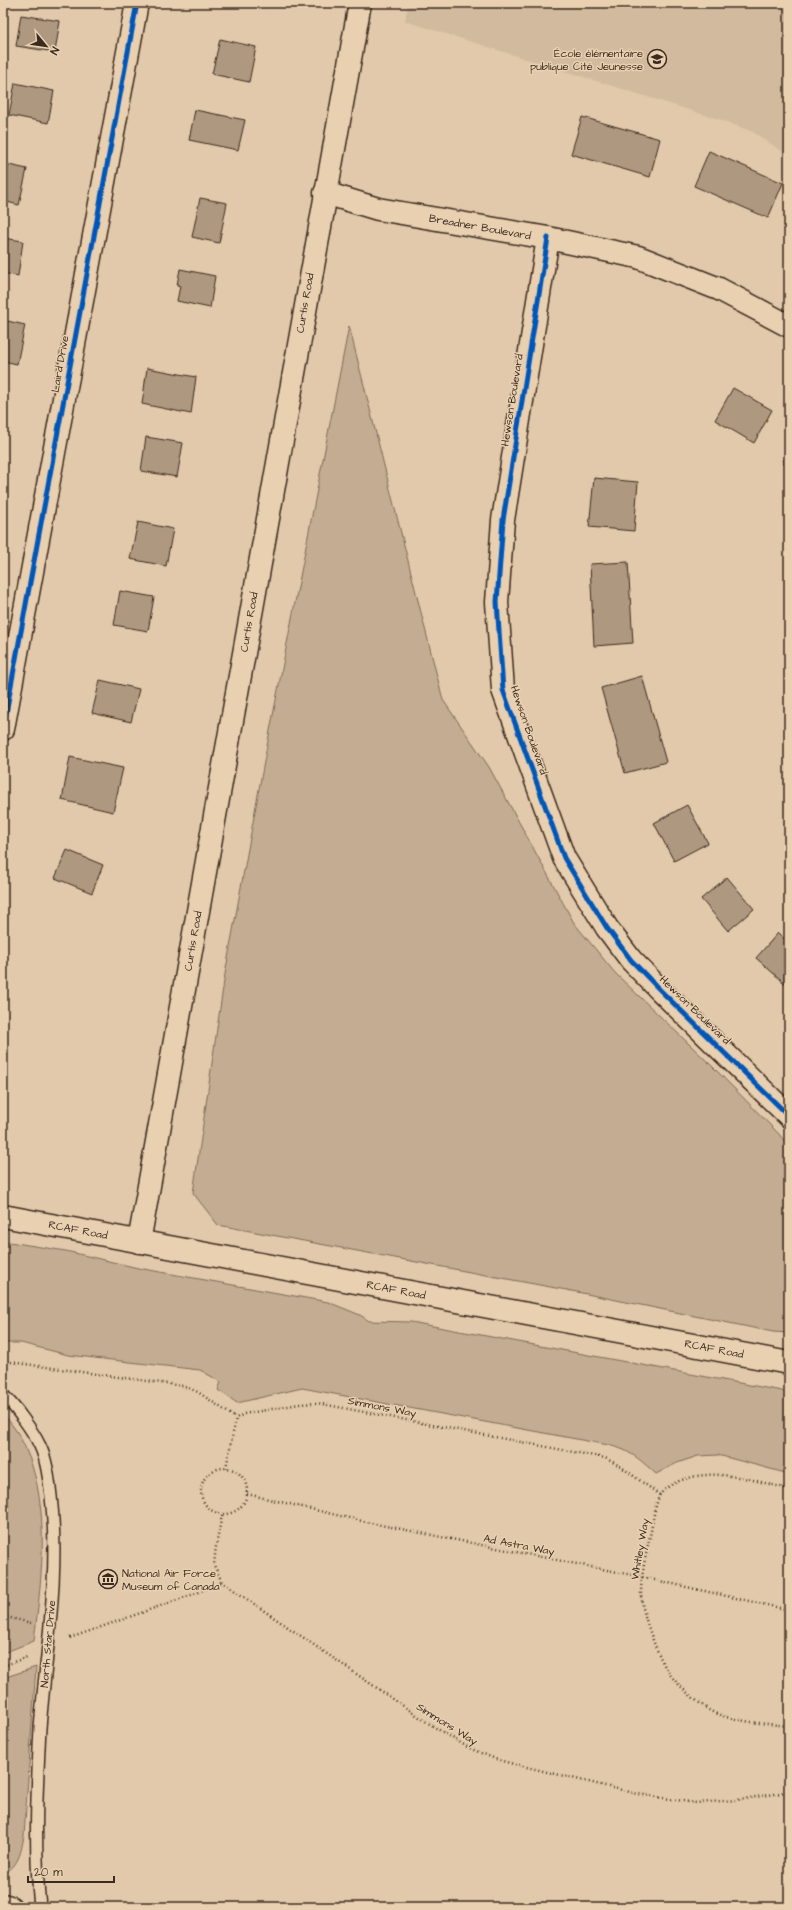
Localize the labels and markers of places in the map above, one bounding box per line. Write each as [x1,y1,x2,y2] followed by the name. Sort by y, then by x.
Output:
[530,46,643,74] place label: École élémentaire publique Cité Jeunesse
[646,48,668,70] school or university icon: École élémentaire publique Cité Jeunesse
[122,1566,220,1594] place label: National Air Force Museum of Canada
[97,1568,119,1590] museum icon: National Air Force Museum of Canada

